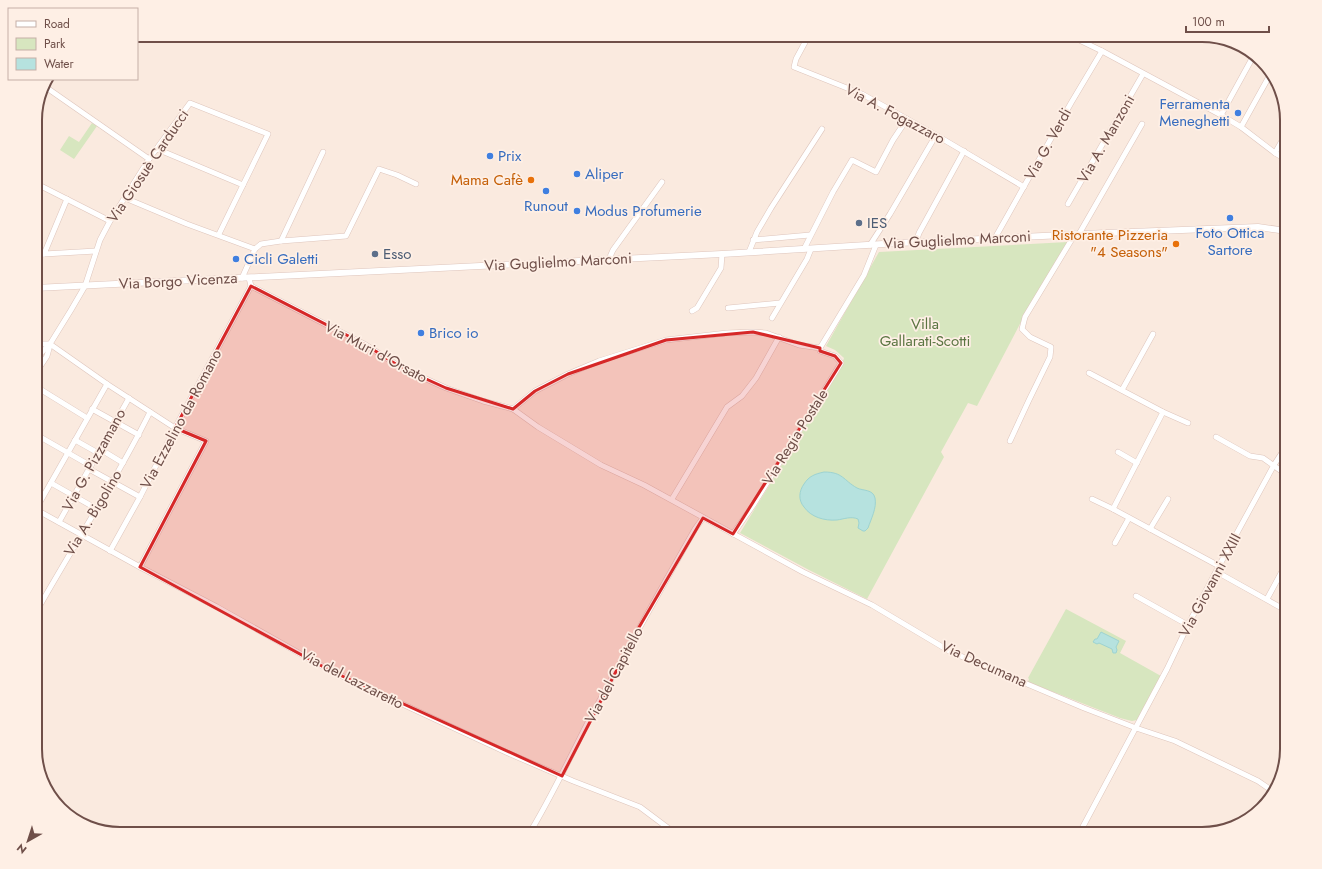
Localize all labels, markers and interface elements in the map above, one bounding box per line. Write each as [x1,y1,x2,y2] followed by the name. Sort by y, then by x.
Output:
[8,8,138,80] legend
[1186,8,1269,34] scale bar
[1192,13,1225,31] text: 100 m
[44,15,70,33] text: Road
[44,35,66,53] text: Park
[44,55,75,73] text: Water
[841,78,949,150] street label: Via A. Fogazzaro
[1072,91,1140,187] street label: Via A. Manzoni
[1159,93,1230,132] place label: Ferramenta Meneghetti
[1019,104,1077,184] street label: Via G. Verdi
[102,105,194,227] street label: Via Giosuè Carducci
[1233,108,1243,118] marker: Ferramenta Meneghetti
[498,145,522,167] place label: Prix
[485,151,495,161] marker: Prix
[585,163,625,185] place label: Aliper
[451,169,523,191] place label: Mama Cafè
[572,169,582,179] marker: Aliper
[526,175,536,185] marker: Mama Cafè
[541,186,551,196] marker: Runout
[524,195,568,217] place label: Runout
[585,200,702,222] place label: Modus Profumerie
[572,206,582,216] marker: Modus Profumerie
[867,212,887,234] place label: IES
[1225,213,1235,223] marker: Foto Ottica Sartore
[854,218,864,228] marker: IES
[1196,222,1264,261] place label: Foto Ottica Sartore
[1052,224,1168,263] place label: Ristorante Pizzeria "4 Seasons"
[883,225,1031,255] street label: Via Guglielmo Marconi
[1171,239,1181,249] marker: Ristorante Pizzeria "4 Seasons"
[383,243,412,265] place label: Esso
[484,247,632,277] street label: Via Guglielmo Marconi
[244,248,318,270] place label: Cicli Galetti
[370,249,380,259] marker: Esso
[231,254,241,264] marker: Cicli Galetti
[118,267,238,295] street label: Via Borgo Vicenza
[880,313,970,352] park label: Villa Gallarati-Scotti
[321,316,431,388] street label: Via Muri d'Orsato
[429,322,478,344] place label: Brico io
[416,328,426,338] marker: Brico io
[135,345,227,493] street label: Via Ezzelino da Romano
[757,384,834,489] street label: Via Regia Postale
[57,405,131,515] street label: Via G. Pizzamano
[59,466,127,560] street label: Via A. Bigolino
[1173,529,1247,641] street label: Via Giovanni XXIII
[579,623,649,727] street label: Via del Capitello
[937,635,1031,693] street label: Via Decumana
[297,643,407,715] street label: Via del Lazzaretto
[8,821,48,861] north arrow
[13,840,30,858] text: N

